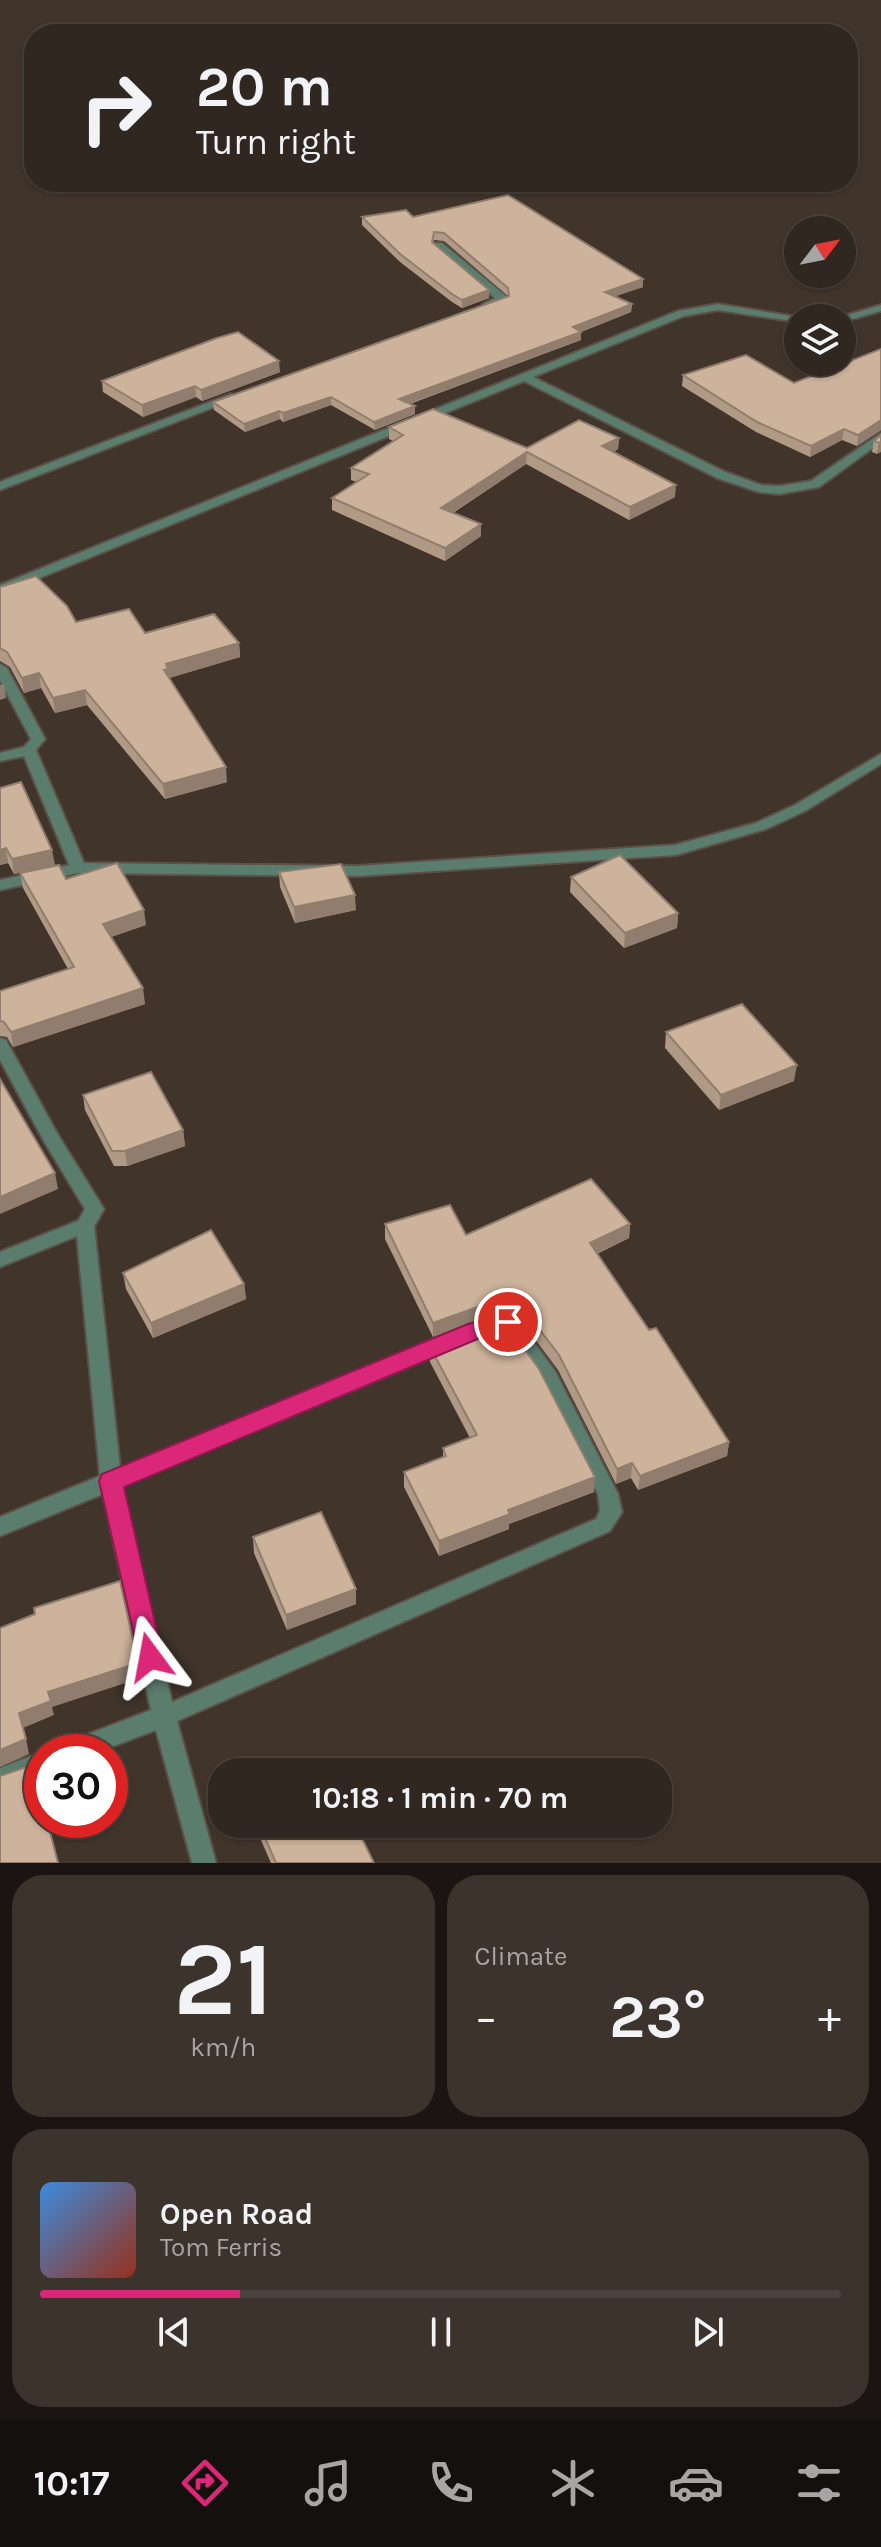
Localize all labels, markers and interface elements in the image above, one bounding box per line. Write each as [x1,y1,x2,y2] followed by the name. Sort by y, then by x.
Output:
[196,54,333,119] text: 20 m
[64,56,168,160] icon: right
[196,121,356,163] text: Turn right
[784,216,856,288] north arrow
[784,216,856,376] map controls
[784,304,856,376] button: layers
[474,1288,542,1356] pin
[486,1300,530,1344] icon: arrive
[108,1615,192,1699] position arrow
[24,1734,128,1838] speed limit sign: 30
[312,1780,568,1816] text: 10:18 · 1 min · 70 m
[173,1919,273,2040] text: 21
[475,1941,567,1972] text: Climate
[609,1982,706,2052] text: 23°
[475,1992,498,2043] text: −
[818,1992,841,2043] text: +
[190,2032,256,2063] text: km/h
[160,2196,313,2232] text: Open Road
[160,2232,282,2263] text: Tom Ferris
[152,2310,196,2354] icon: previous
[419,2310,463,2354] icon: pause
[686,2310,730,2354] icon: next
[177,2455,233,2511] icon: directions
[300,2455,356,2511] icon: music
[423,2455,479,2511] icon: phone
[545,2455,601,2511] icon: climate
[668,2455,724,2511] icon: car
[791,2455,847,2511] icon: filters
[33,2462,110,2504] text: 10:17

